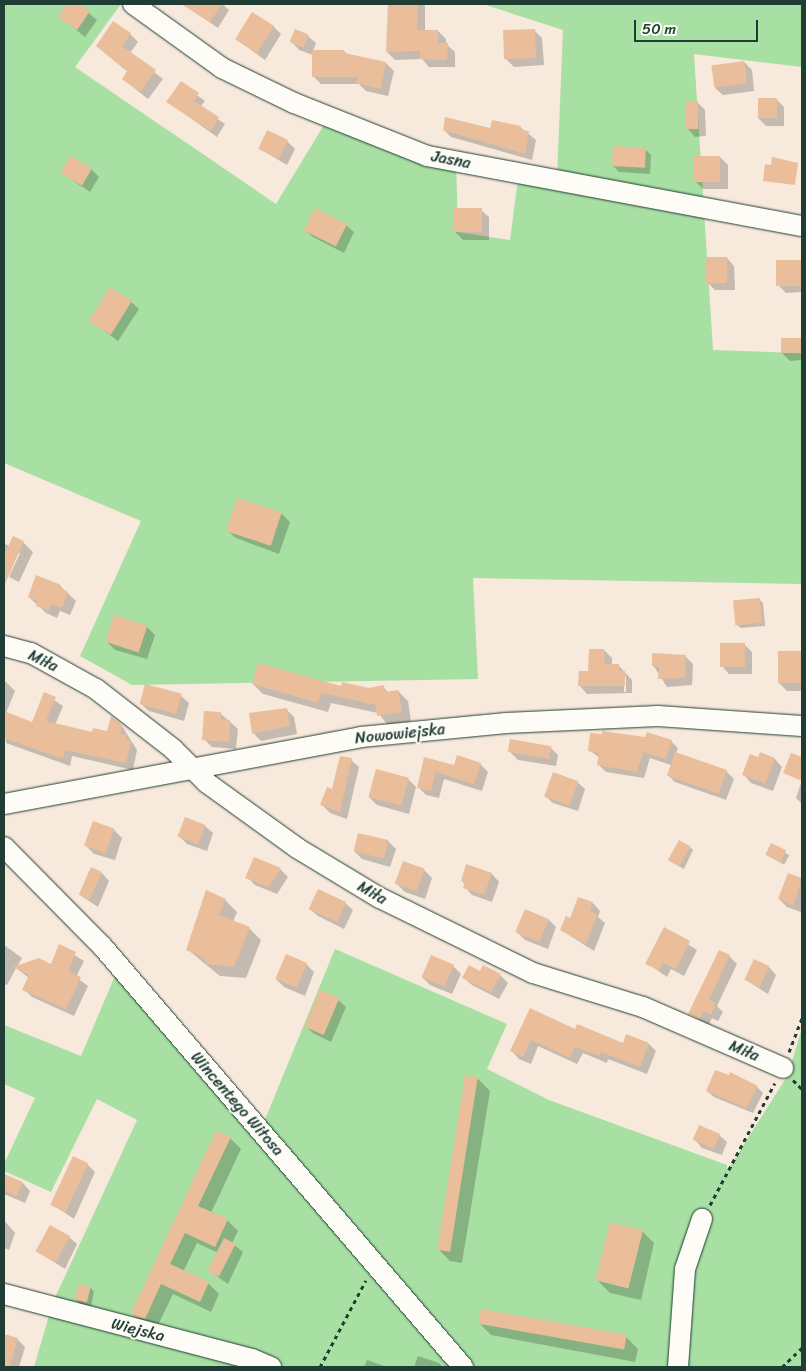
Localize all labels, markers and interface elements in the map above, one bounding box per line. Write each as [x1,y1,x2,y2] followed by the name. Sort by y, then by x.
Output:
[636,10,760,42] scale bar
[642,16,676,42] text: 50 m
[430,147,472,173] street label: Jasna
[25,646,61,676] street label: Miła
[354,720,446,748] street label: Nowowiejska
[354,877,390,909] street label: Miła
[726,1036,762,1066] street label: Miła
[186,1048,288,1160] street label: Wincentego Witosa
[109,1314,167,1346] street label: Wiejska

